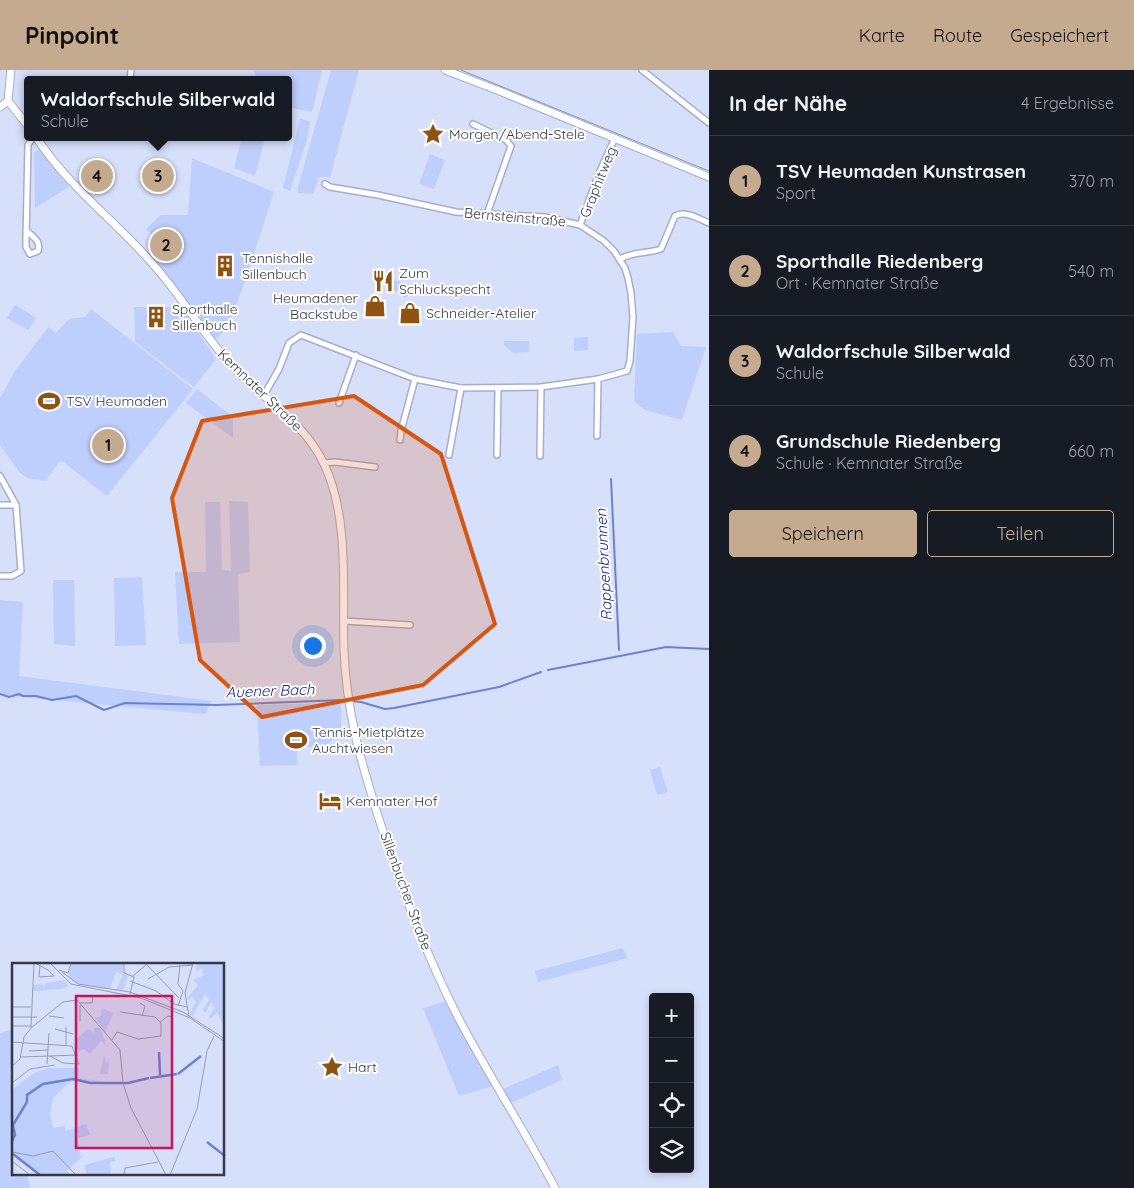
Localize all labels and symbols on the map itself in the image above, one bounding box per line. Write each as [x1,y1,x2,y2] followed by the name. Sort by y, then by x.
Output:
[420,121,446,147] place icon: Morgen/Abend-Stele
[449,125,585,143] place label: Morgen/Abend-Stele
[576,144,620,220] street label: Graphitweg
[81,157,113,195] pin: 4
[142,157,174,195] pin: 3
[463,204,567,230] street label: Bernsteinstraße
[150,226,182,264] pin: 2
[242,249,313,283] place label: Tennishalle Sillenbuch
[212,253,238,279] building icon: Tennishalle Sillenbuch
[399,264,491,298] place label: Zum Schluckspecht
[370,268,396,294] restaurant icon: Zum Schluckspecht
[273,289,359,323] place label: Heumadener Backstube
[362,293,388,319] shop icon: Heumadener Backstube
[172,300,238,334] place label: Sporthalle Sillenbuch
[397,300,423,326] shop icon: Schneider-Atelier
[143,304,169,330] building icon: Sporthalle Sillenbuch
[426,304,537,322] place label: Schneider-Atelier
[214,345,306,435] street label: Kemnater Straße
[36,388,62,414] sports icon: TSV Heumaden
[66,392,167,410] place label: TSV Heumaden
[92,426,124,464] pin: 1
[591,508,616,622] water label: Rappenbrunnen
[300,633,326,659] your location
[225,679,315,702] water label: Auener Bach
[312,723,425,757] place label: Tennis-Mietplätze Auchtwiesen
[283,727,309,753] sports icon: Tennis-Mietplätze Auchtwiesen
[317,788,343,814] hotel icon: Kemnater Hof
[346,792,438,810] place label: Kemnater Hof
[376,829,436,953] street label: Sillenbucher Straße
[12,963,225,1176] inset map
[319,1054,345,1080] place icon: Hart
[348,1058,377,1076] place label: Hart

